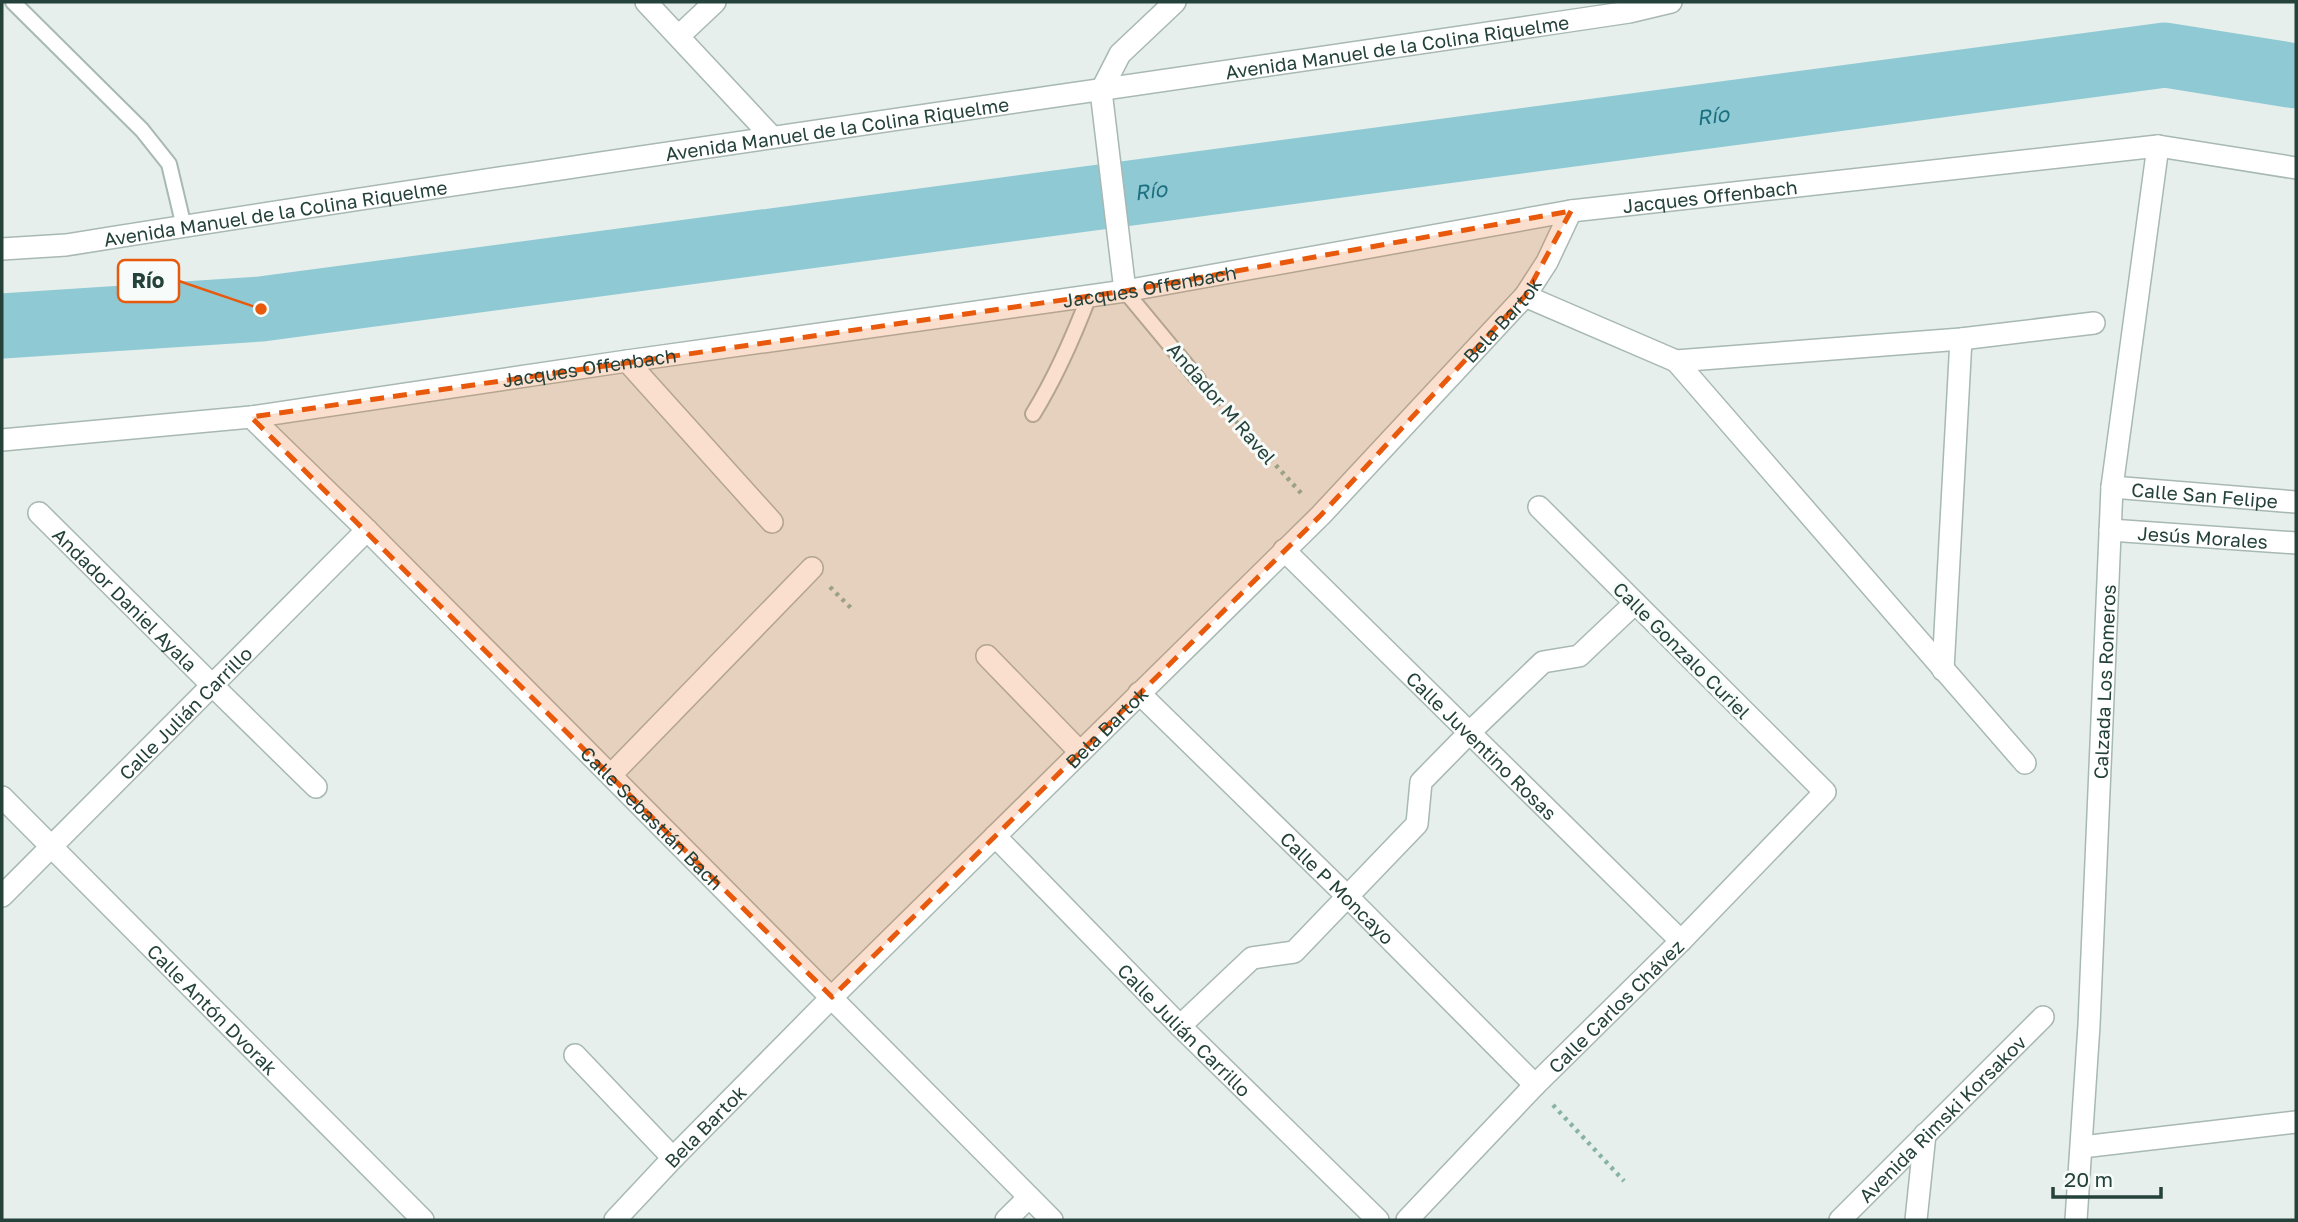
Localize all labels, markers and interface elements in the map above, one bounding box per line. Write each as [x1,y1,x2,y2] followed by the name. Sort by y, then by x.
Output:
[1224,10,1570,83] street label: Avenida Manuel de la Colina Riquelme
[664,92,1010,165] street label: Avenida Manuel de la Colina Riquelme
[1695,100,1732,130] water label: Río
[102,175,449,250] street label: Avenida Manuel de la Colina Riquelme
[1133,175,1170,205] water label: Río
[1621,175,1799,217] street label: Jacques Offenbach
[118,260,179,302] callout: Río
[1061,260,1238,311] street label: Jacques Offenbach
[132,267,164,293] text: Río
[1458,273,1546,367] street label: Bela Bartok
[1163,337,1281,469] street label: Andador M Ravel
[501,343,678,391] street label: Jacques Offenbach
[2131,477,2279,512] street label: Calle San Felipe
[2137,520,2269,553] street label: Jesús Morales
[49,522,202,676] street label: Andador Daniel Ayala
[1609,577,1755,723] street label: Calle Gonzalo Curiel
[2088,584,2119,780] street label: Calzada Los Romeros
[114,641,256,784] street label: Calle Julián Carrillo
[1402,666,1562,824] street label: Calle Juventino Rosas
[1060,681,1152,772] street label: Bela Bartok
[576,741,728,894] street label: Calle Sebastián Bach
[1276,826,1399,948] street label: Calle P Moncayo
[1543,934,1688,1077] street label: Calle Carlos Chávez
[143,939,283,1079] street label: Calle Antón Dvorak
[1113,958,1256,1101] street label: Calle Julián Carrillo
[1853,1030,2030,1207] street label: Avenida Rimski Korsakov
[659,1080,750,1172] street label: Bela Bartok
[2053,1156,2162,1200] scale bar
[2064,1166,2113,1192] text: 20 m

